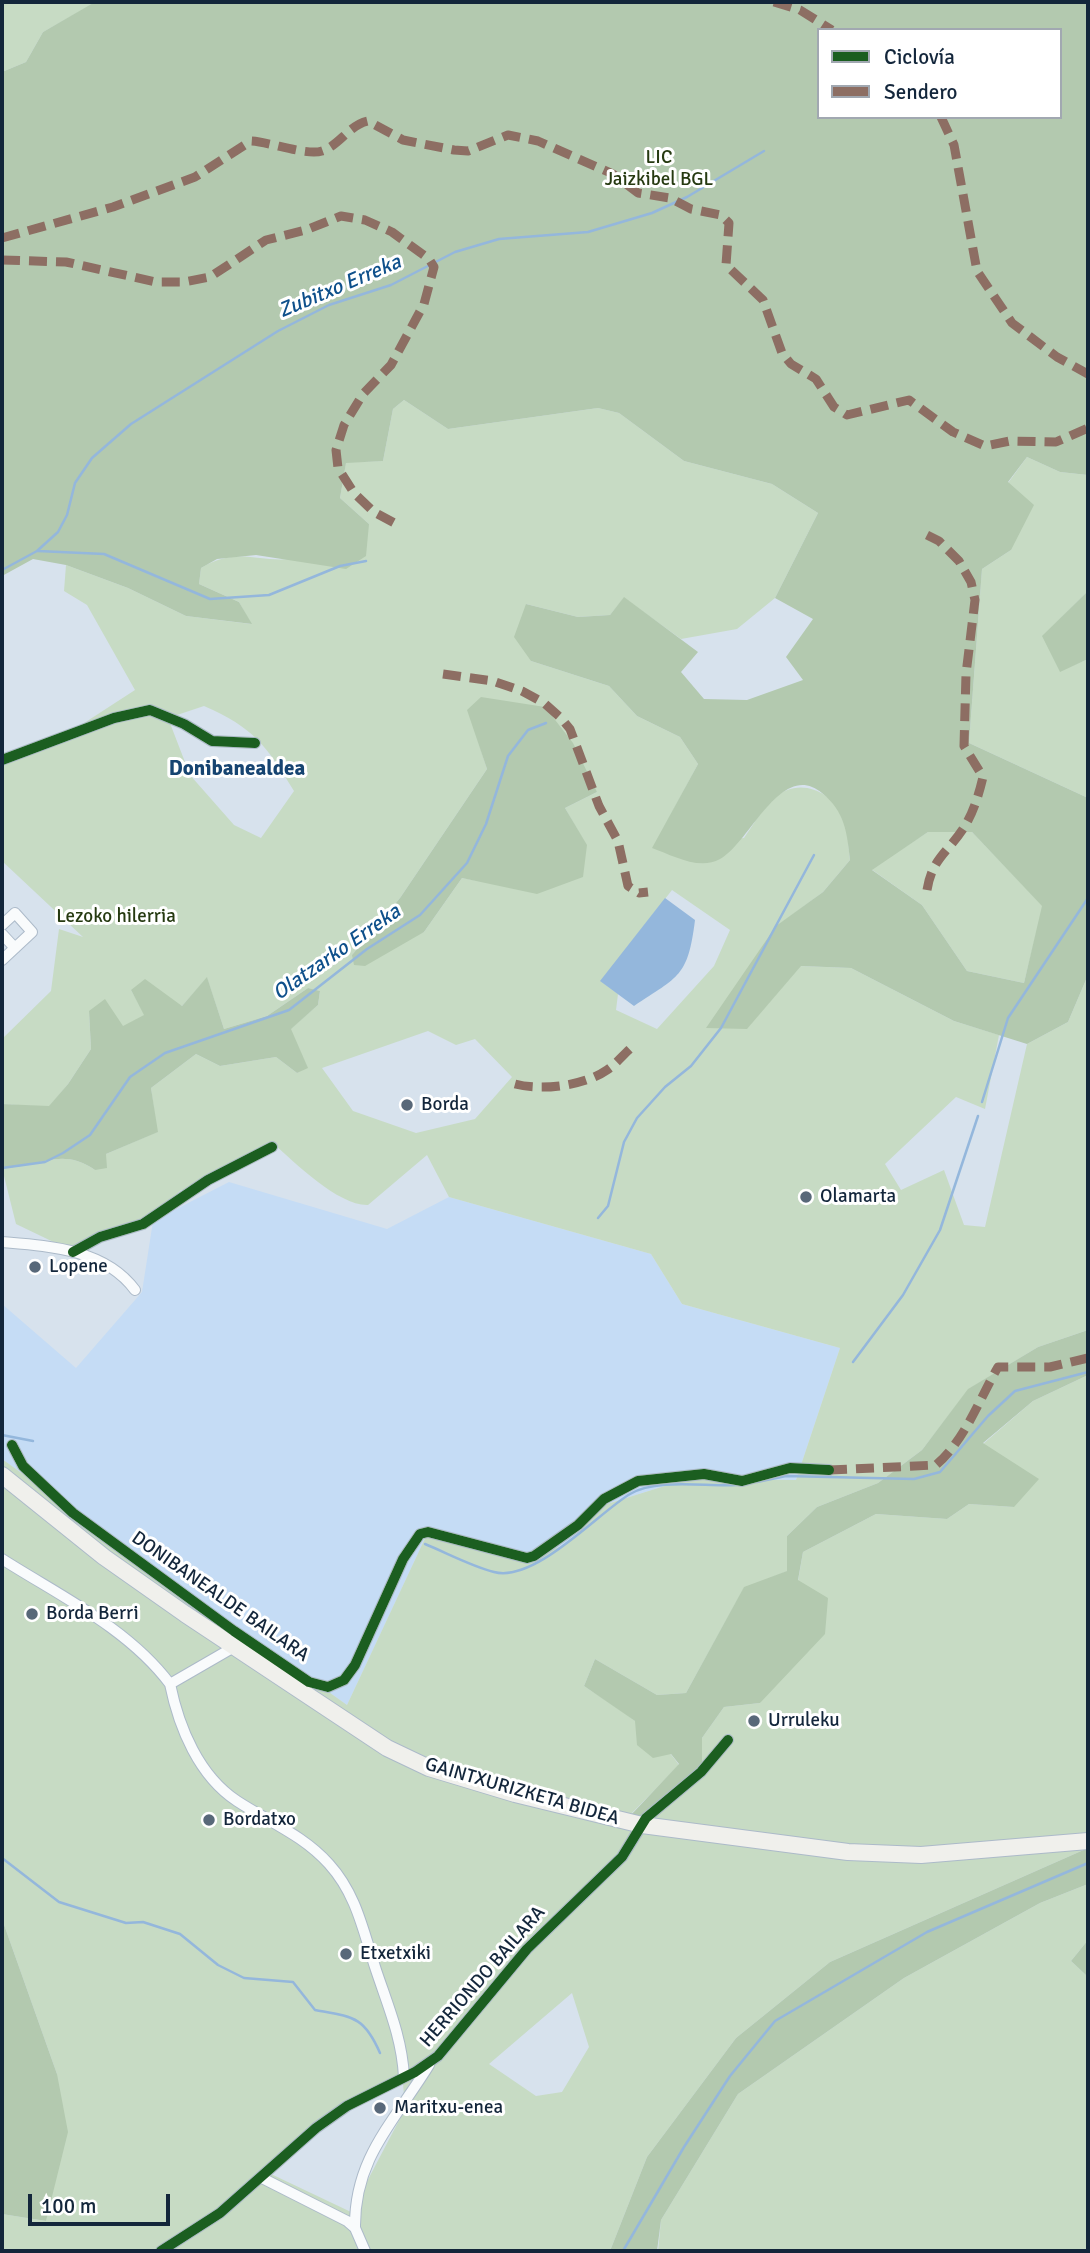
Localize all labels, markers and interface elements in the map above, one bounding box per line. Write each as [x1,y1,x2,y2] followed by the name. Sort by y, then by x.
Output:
[817,28,1062,119] legend
[884,44,955,70] text: Ciclovía
[884,79,958,105] text: Sendero
[605,147,713,191] park label: LIC Jaizkibel BGL
[275,250,405,324] water label: Zubitxo Erreka
[169,756,305,782] district label: Donibanealdea
[268,900,406,1006] water label: Olatzarko Erreka
[56,906,176,928] park label: Lezoko hilerria
[421,1094,469,1116] place label: Borda
[399,1097,415,1113] marker: Borda
[820,1186,896,1208] place label: Olamarta
[798,1189,814,1205] marker: Olamarta
[49,1256,108,1278] place label: Lopene
[27,1259,43,1275] marker: Lopene
[127,1527,313,1667] street label: DONIBANEALDE BAILARA
[46,1603,139,1625] place label: Borda Berri
[24,1606,40,1622] marker: Borda Berri
[768,1710,840,1732] place label: Urruleku
[746,1713,762,1729] marker: Urruleku
[422,1753,622,1831] street label: GAINTXURIZKETA BIDEA
[223,1809,296,1831] place label: Bordatxo
[201,1812,217,1828] marker: Bordatxo
[416,1902,550,2052] street label: HERRIONDO BAILARA
[360,1943,431,1965] place label: Etxetxiki
[338,1946,354,1962] marker: Etxetxiki
[394,2097,503,2119] place label: Maritxu-enea
[372,2100,388,2116] marker: Maritxu-enea
[32,2180,173,2224] scale bar
[41,2193,96,2219] text: 100 m

